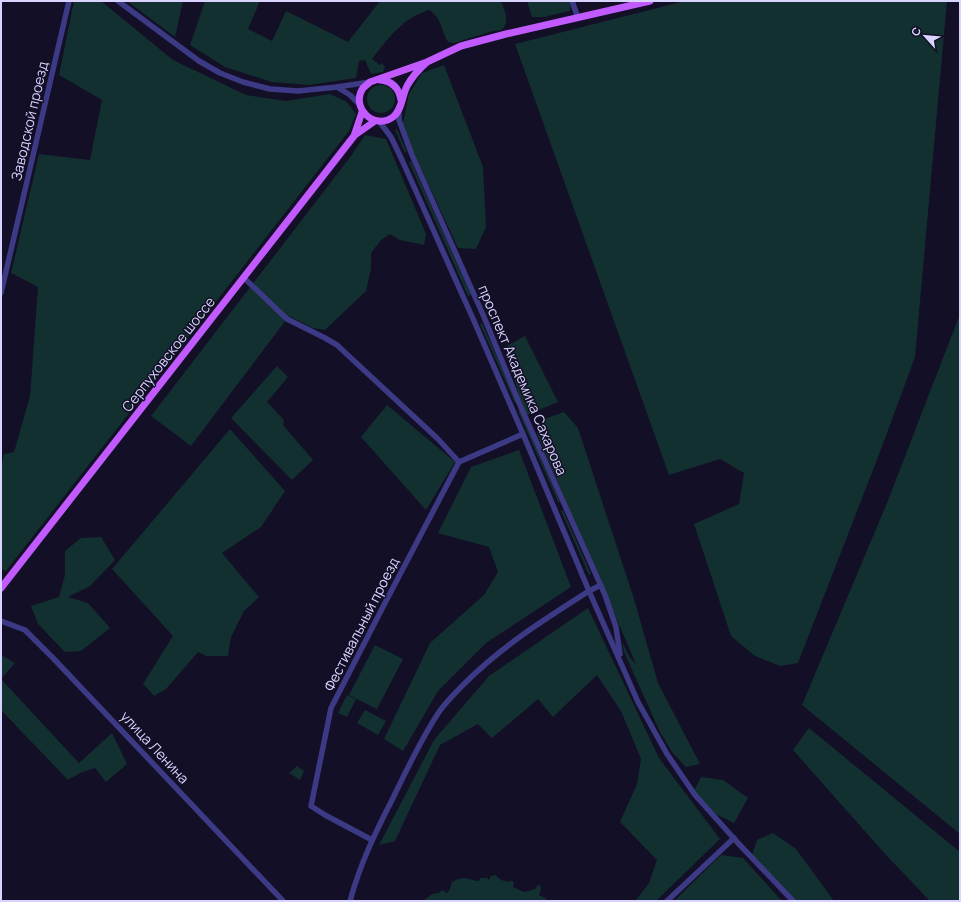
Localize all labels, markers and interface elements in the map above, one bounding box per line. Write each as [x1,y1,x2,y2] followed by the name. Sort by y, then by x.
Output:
[905,16,945,56] north arrow
[907,24,924,38] text: С
[6,60,52,182] street label: Заводской проезд
[474,282,572,478] street label: проспект Академика Сахарова
[117,293,219,415] street label: Серпуховское шоссе
[319,554,403,694] street label: Фестивальный проезд
[116,707,194,787] street label: улица Ленина

